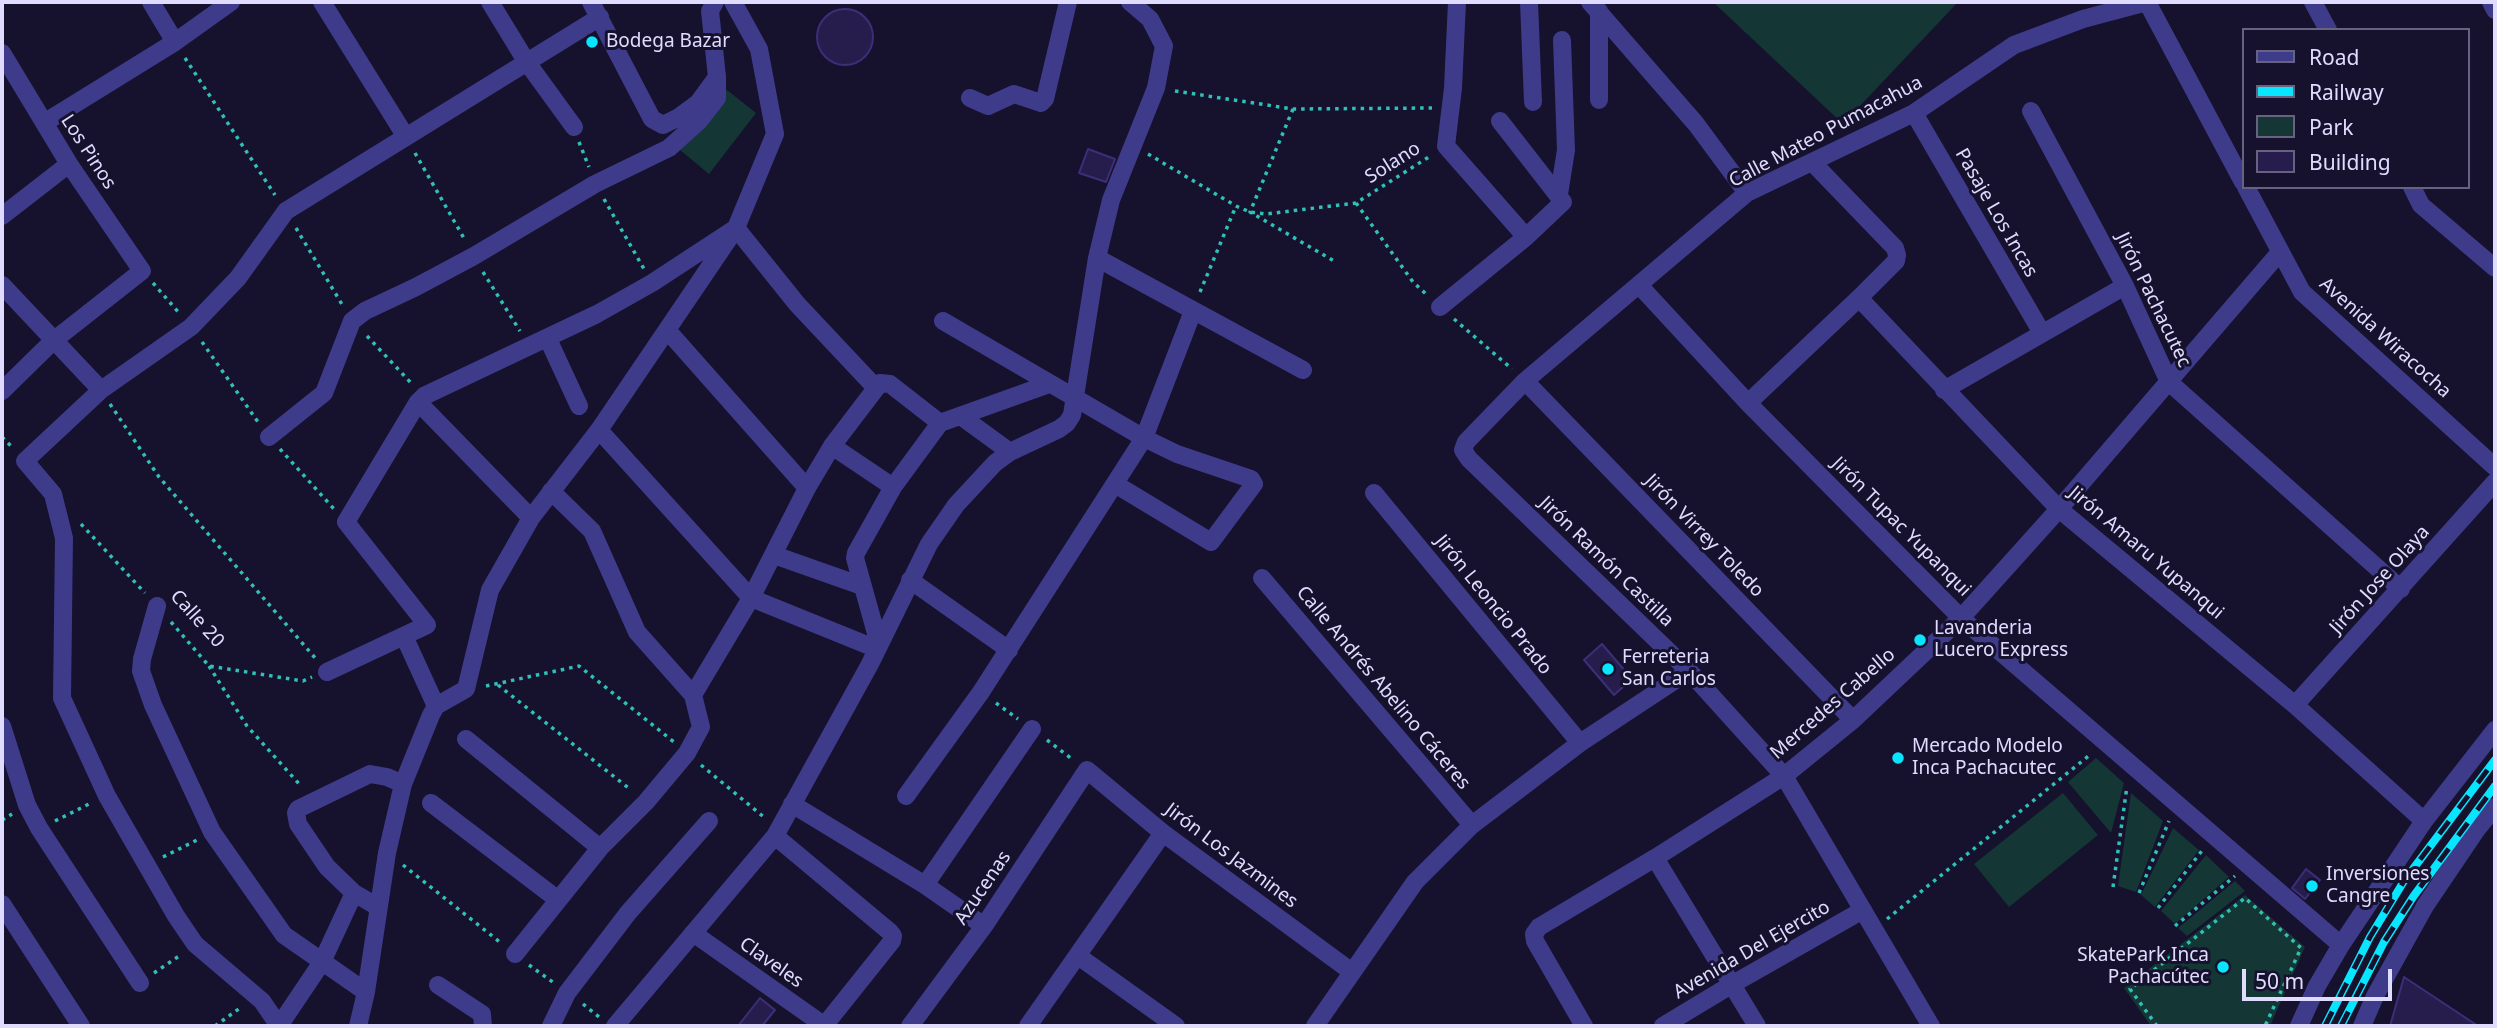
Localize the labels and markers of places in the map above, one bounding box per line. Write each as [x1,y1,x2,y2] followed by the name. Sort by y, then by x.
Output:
[606,31,730,53] place label: Bodega Bazar
[584,34,600,50] marker: Bodega Bazar
[1934,618,2068,662] place label: Lavanderia Lucero Express
[1912,632,1928,648] marker: Lavanderia Lucero Express
[1622,647,1716,691] place label: Ferreteria San Carlos
[1600,661,1616,677] marker: Ferreteria San Carlos
[1912,736,2063,780] place label: Mercado Modelo Inca Pachacutec
[1890,750,1906,766] marker: Mercado Modelo Inca Pachacutec
[2326,864,2429,908] place label: Inversiones Cangre
[2304,878,2320,894] marker: Inversiones Cangre
[2077,945,2209,989] place label: SkatePark Inca Pachacútec
[2215,959,2231,975] marker: SkatePark Inca Pachacútec

